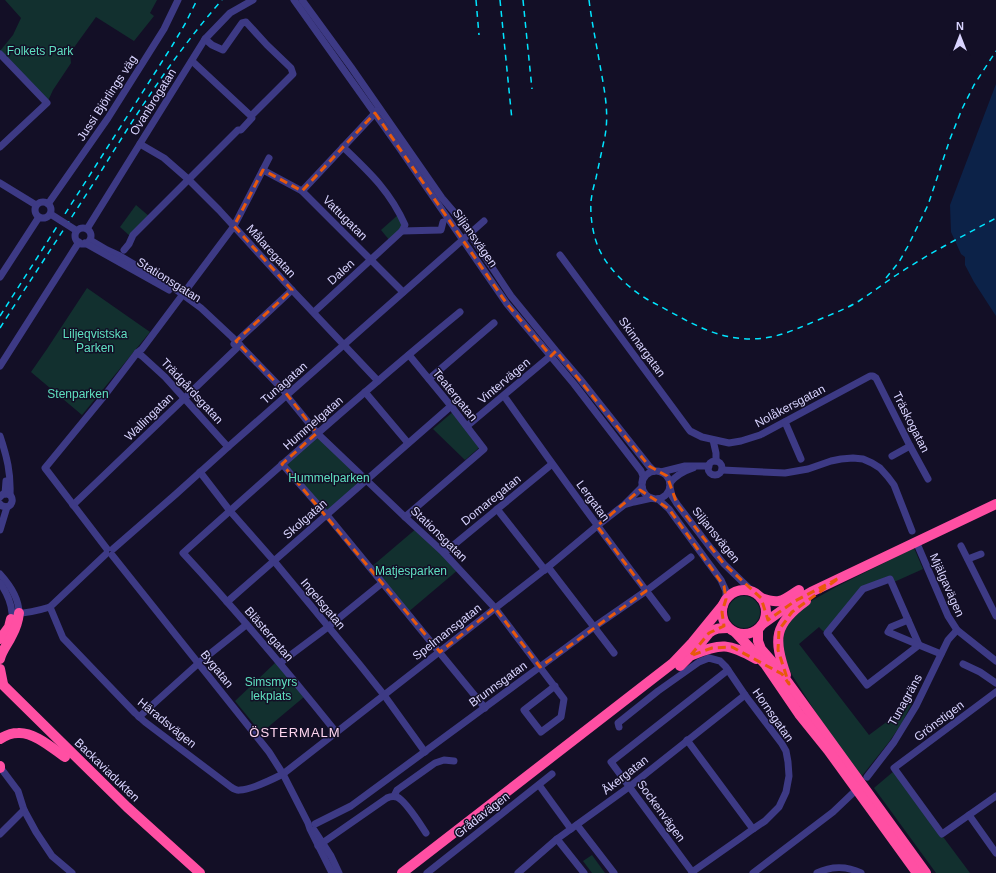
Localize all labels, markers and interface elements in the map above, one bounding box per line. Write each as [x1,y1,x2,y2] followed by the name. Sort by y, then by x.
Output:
[940,16,980,56] north arrow
[956,20,964,32] text: N
[7,44,74,58] park label: Folkets Park
[74,53,140,143] street label: Jussi Björlings väg
[127,66,179,138] street label: Ovanbrogatan
[320,193,370,243] street label: Vattugatan
[450,206,500,270] street label: Siljansvägen
[243,222,299,280] street label: Målaregatan
[134,255,204,305] street label: Stationsgatan
[325,256,357,288] street label: Dalen
[616,314,668,380] street label: Skinnargatan
[63,327,128,355] park label: Liljeqvistska Parken
[158,355,226,427] street label: Trädgårdsgatan
[475,355,533,407] street label: Vintervägen
[258,359,310,407] street label: Tunagatan
[430,366,480,424] street label: Teatergatan
[753,382,827,430] street label: Nolåkersgatan
[47,387,109,401] park label: Stenparken
[890,389,932,455] street label: Träskogatan
[122,390,176,444] street label: Wallingatan
[280,393,346,453] street label: Hummelgatan
[288,471,370,485] park label: Hummelparken
[458,472,524,528] street label: Domaregatan
[573,478,613,524] street label: Lergatan
[280,496,330,542] street label: Skolgatan
[408,503,470,565] street label: Stationsgatan
[689,504,743,566] street label: Siljansvägen
[927,551,967,619] street label: Mjälgavägen
[375,564,447,578] park label: Matjesparken
[298,576,348,632] street label: Ingelsgatan
[410,601,484,663] street label: Spelmansgatan
[242,604,296,664] street label: Blästergatan
[198,647,236,691] street label: Bygatan
[466,658,530,710] street label: Brunnsgatan
[885,672,925,728] street label: Tunagräns
[245,675,297,703] park label: Simsmyrs lekplats
[749,686,797,744] street label: Hornsgatan
[135,695,199,751] street label: Häradsvägen
[911,698,967,744] street label: Grönstigen
[249,725,341,740] district label: ÖSTERMALM
[72,736,142,804] street label: Backaviadukten
[599,752,651,797] street label: Åkergatan
[634,777,688,845] street label: Sockenvägen
[452,789,512,841] street label: Grådavägen

